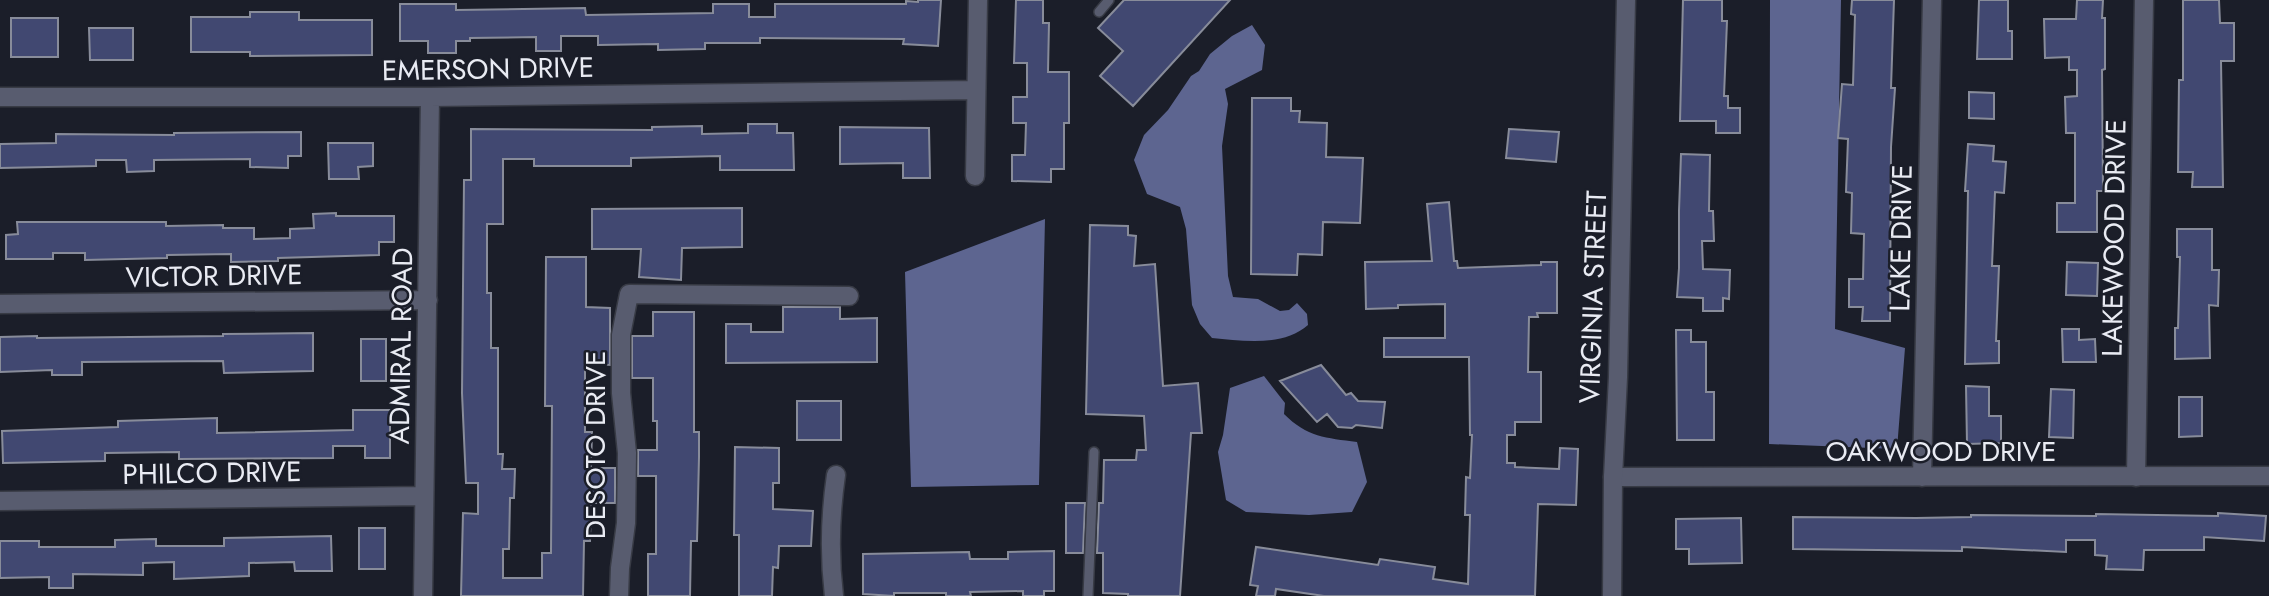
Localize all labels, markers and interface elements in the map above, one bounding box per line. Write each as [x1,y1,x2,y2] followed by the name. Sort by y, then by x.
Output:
[382,47,594,91] street label: EMERSON DRIVE
[2091,119,2137,357] street label: LAKEWOOD DRIVE
[1879,164,1923,312] street label: LAKE DRIVE
[1569,190,1617,404] street label: VIRGINIA STREET
[379,247,423,445] street label: ADMIRAL ROAD
[125,254,303,298] street label: VICTOR DRIVE
[575,351,616,539] street label: DESOTO DRIVE
[1826,431,2056,472] street label: OAKWOOD DRIVE
[122,451,302,495] street label: PHILCO DRIVE

